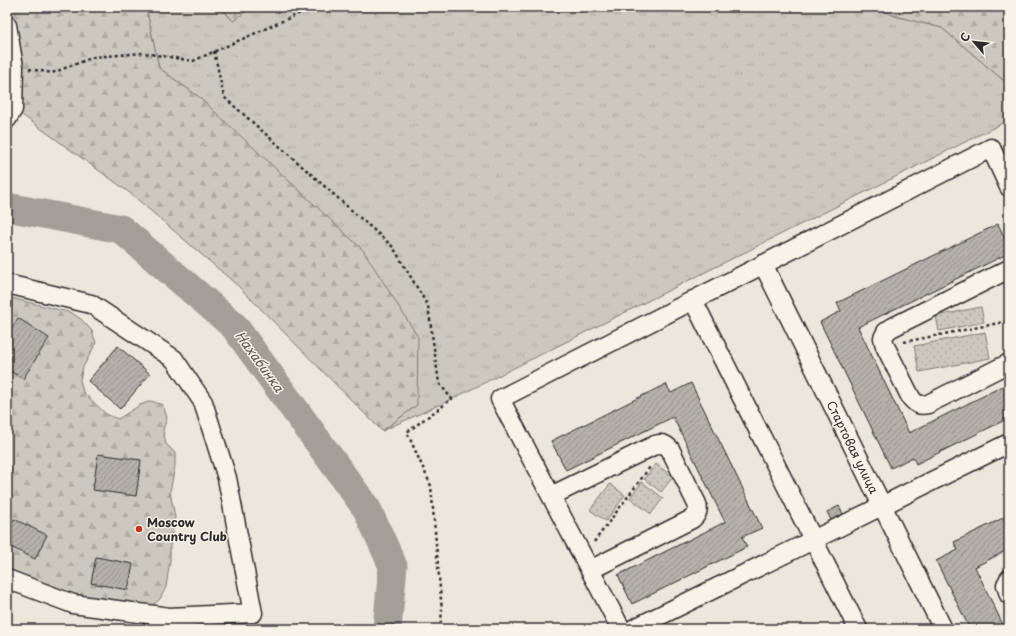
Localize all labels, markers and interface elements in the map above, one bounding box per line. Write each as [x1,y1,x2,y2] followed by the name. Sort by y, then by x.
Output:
[954,22,994,62] north arrow
[955,29,974,45] text: С
[231,326,289,396] water label: Нахабинка
[823,397,884,497] street label: Стартовая улица
[147,513,227,545] place label: Moscow Country Club
[134,524,144,534] marker: Moscow Country Club

